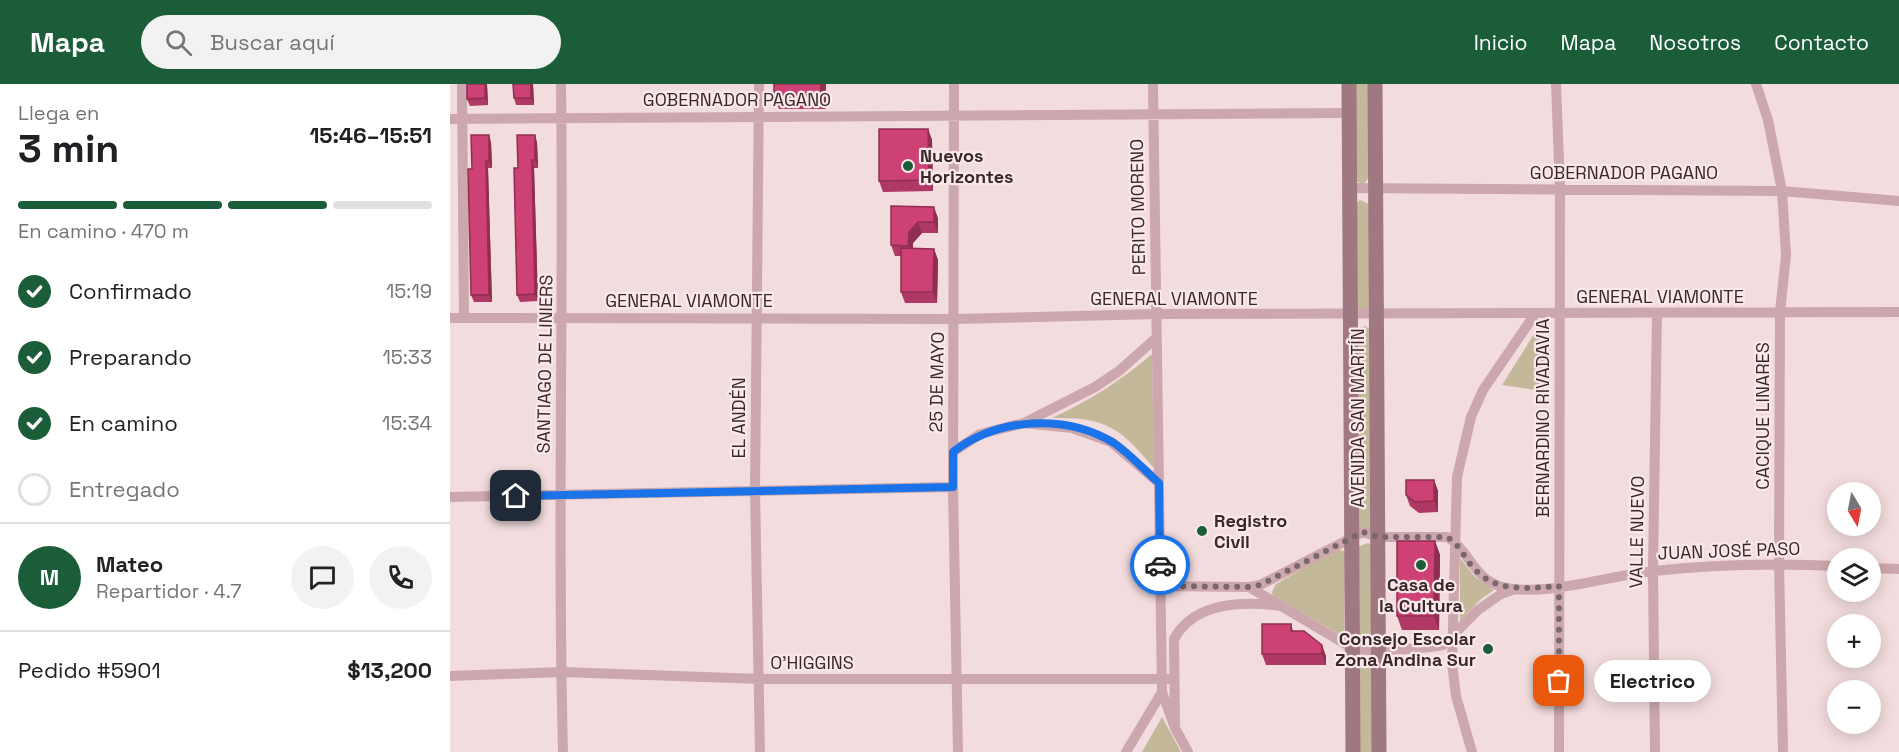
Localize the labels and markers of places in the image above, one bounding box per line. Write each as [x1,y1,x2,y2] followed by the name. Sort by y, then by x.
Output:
[920,144,1013,188] place label: Nuevos Horizontes
[901,159,915,173] marker: Nuevos Horizontes
[490,470,541,521] pin
[1214,509,1287,553] place label: Registro Civil
[1195,524,1209,538] marker: Registro Civil
[1414,558,1428,572] marker: Casa de la Cultura
[1379,573,1464,617] place label: Casa de la Cultura
[1335,627,1476,671] place label: Consejo Escolar Zona Andina Sur
[1481,642,1495,656] marker: Consejo Escolar Zona Andina Sur
[1533,655,1584,706] pin
[1595,660,1712,702] callout: Electrico

